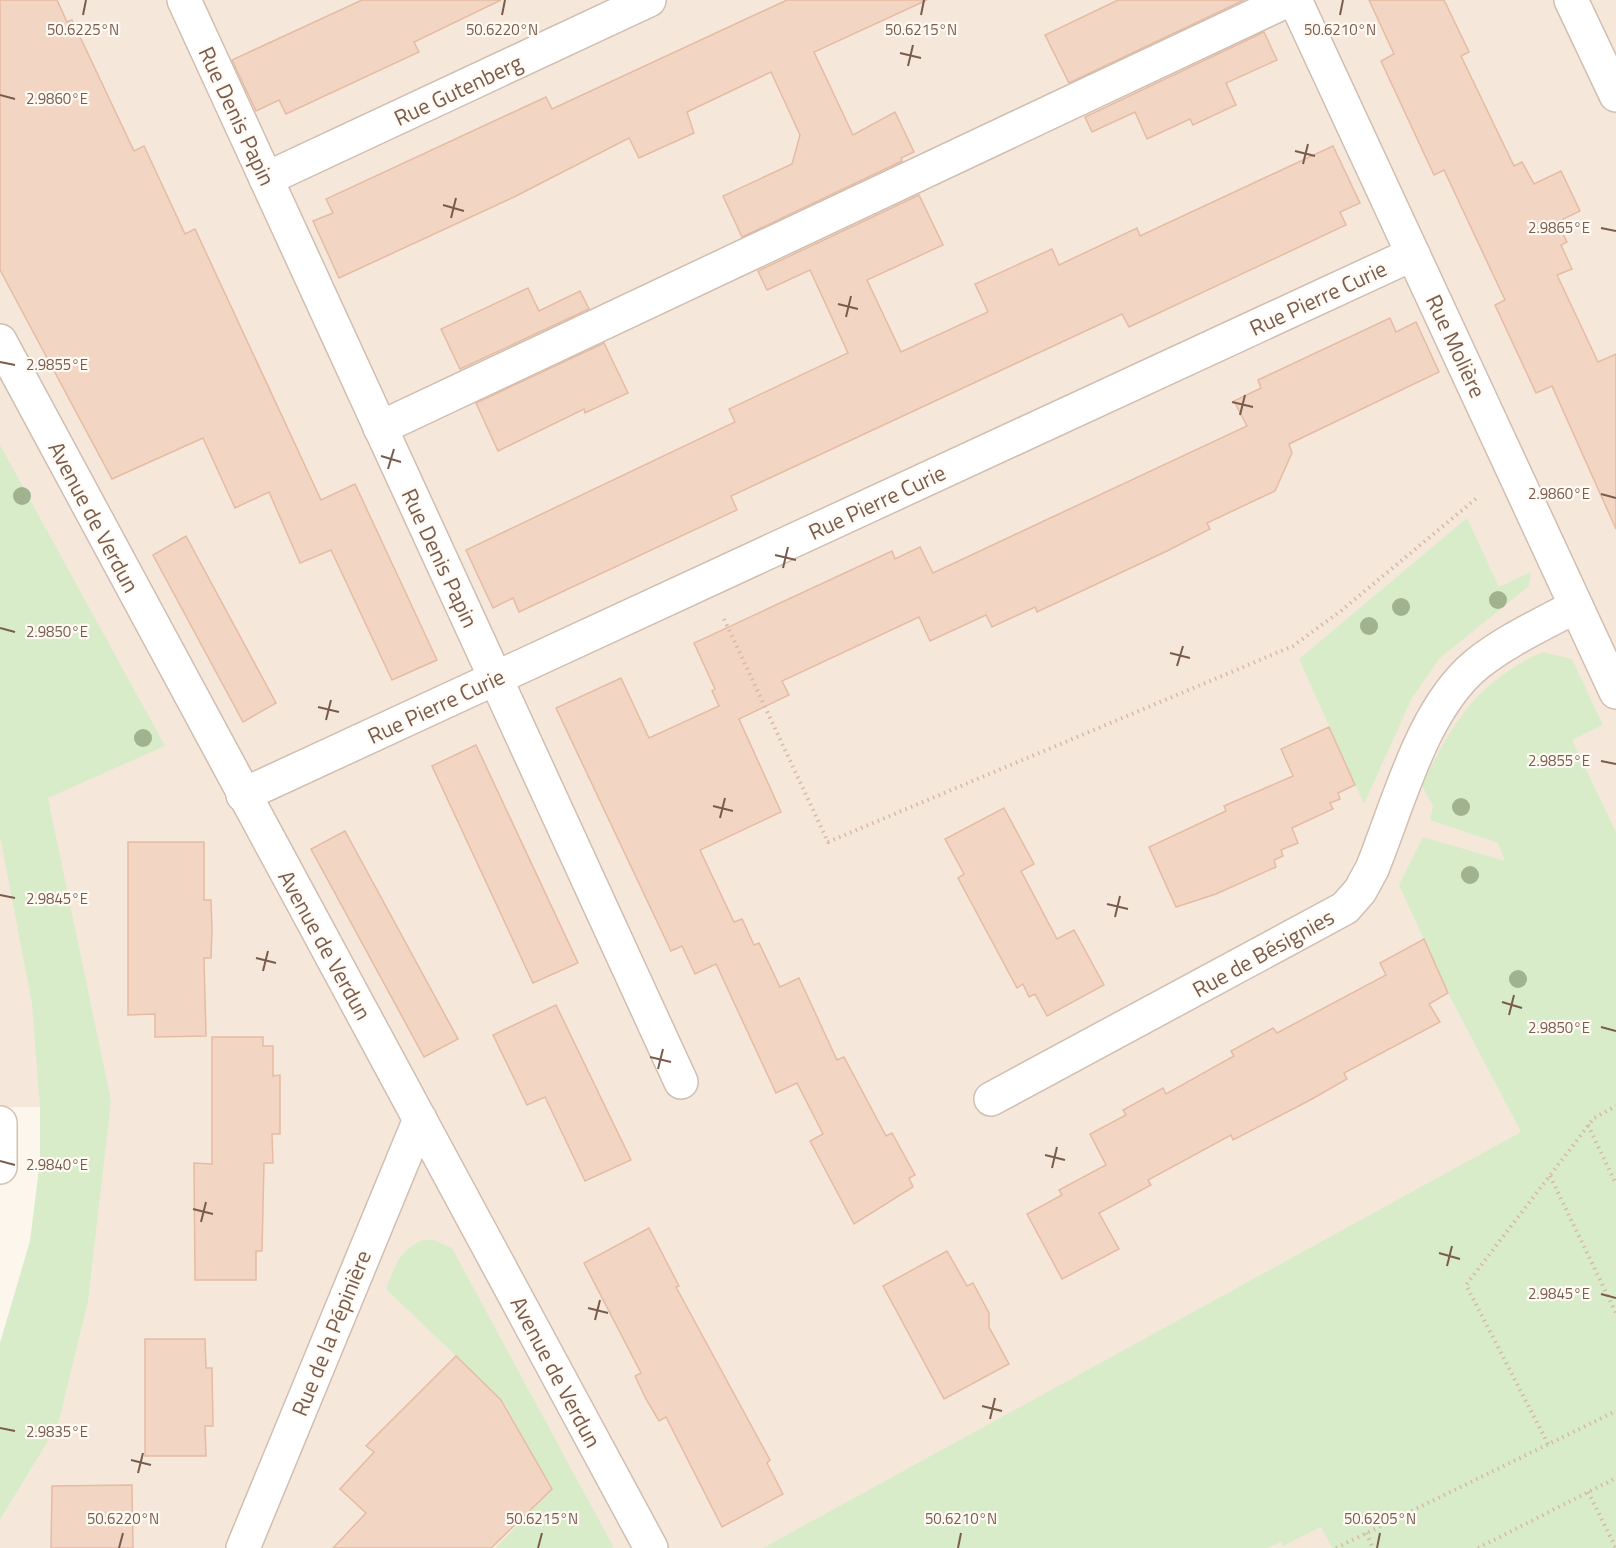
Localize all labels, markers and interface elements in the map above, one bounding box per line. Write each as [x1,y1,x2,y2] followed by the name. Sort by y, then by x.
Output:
[47,18,119,41] text: 50.6225°N
[466,18,538,41] text: 50.6220°N
[885,18,957,41] text: 50.6215°N
[1304,18,1376,41] text: 50.6210°N
[190,41,284,191] street label: Rue Denis Papin
[388,45,528,135] street label: Rue Gutenberg
[26,87,88,110] text: 2.9860°E
[1528,216,1590,239] text: 2.9865°E
[1244,251,1392,345] street label: Rue Pierre Curie
[1417,289,1495,403] street label: Rue Molière
[26,353,88,376] text: 2.9855°E
[40,435,148,599] street label: Avenue de Verdun
[803,455,951,549] street label: Rue Pierre Curie
[1528,482,1590,505] text: 2.9860°E
[393,483,487,633] street label: Rue Denis Papin
[26,620,88,643] text: 2.9850°E
[362,659,510,753] street label: Rue Pierre Curie
[1528,749,1590,772] text: 2.9855°E
[270,864,380,1026] street label: Avenue de Verdun
[26,887,88,910] text: 2.9845°E
[1186,900,1340,1006] street label: Rue de Bésignies
[1528,1016,1590,1039] text: 2.9850°E
[26,1153,88,1176] text: 2.9840°E
[282,1245,380,1421] street label: Rue de la Pépinière
[1528,1282,1590,1305] text: 2.9845°E
[502,1290,610,1454] street label: Avenue de Verdun
[26,1420,88,1443] text: 2.9835°E
[87,1507,159,1530] text: 50.6220°N
[506,1507,578,1530] text: 50.6215°N
[925,1507,997,1530] text: 50.6210°N
[1344,1507,1416,1530] text: 50.6205°N

